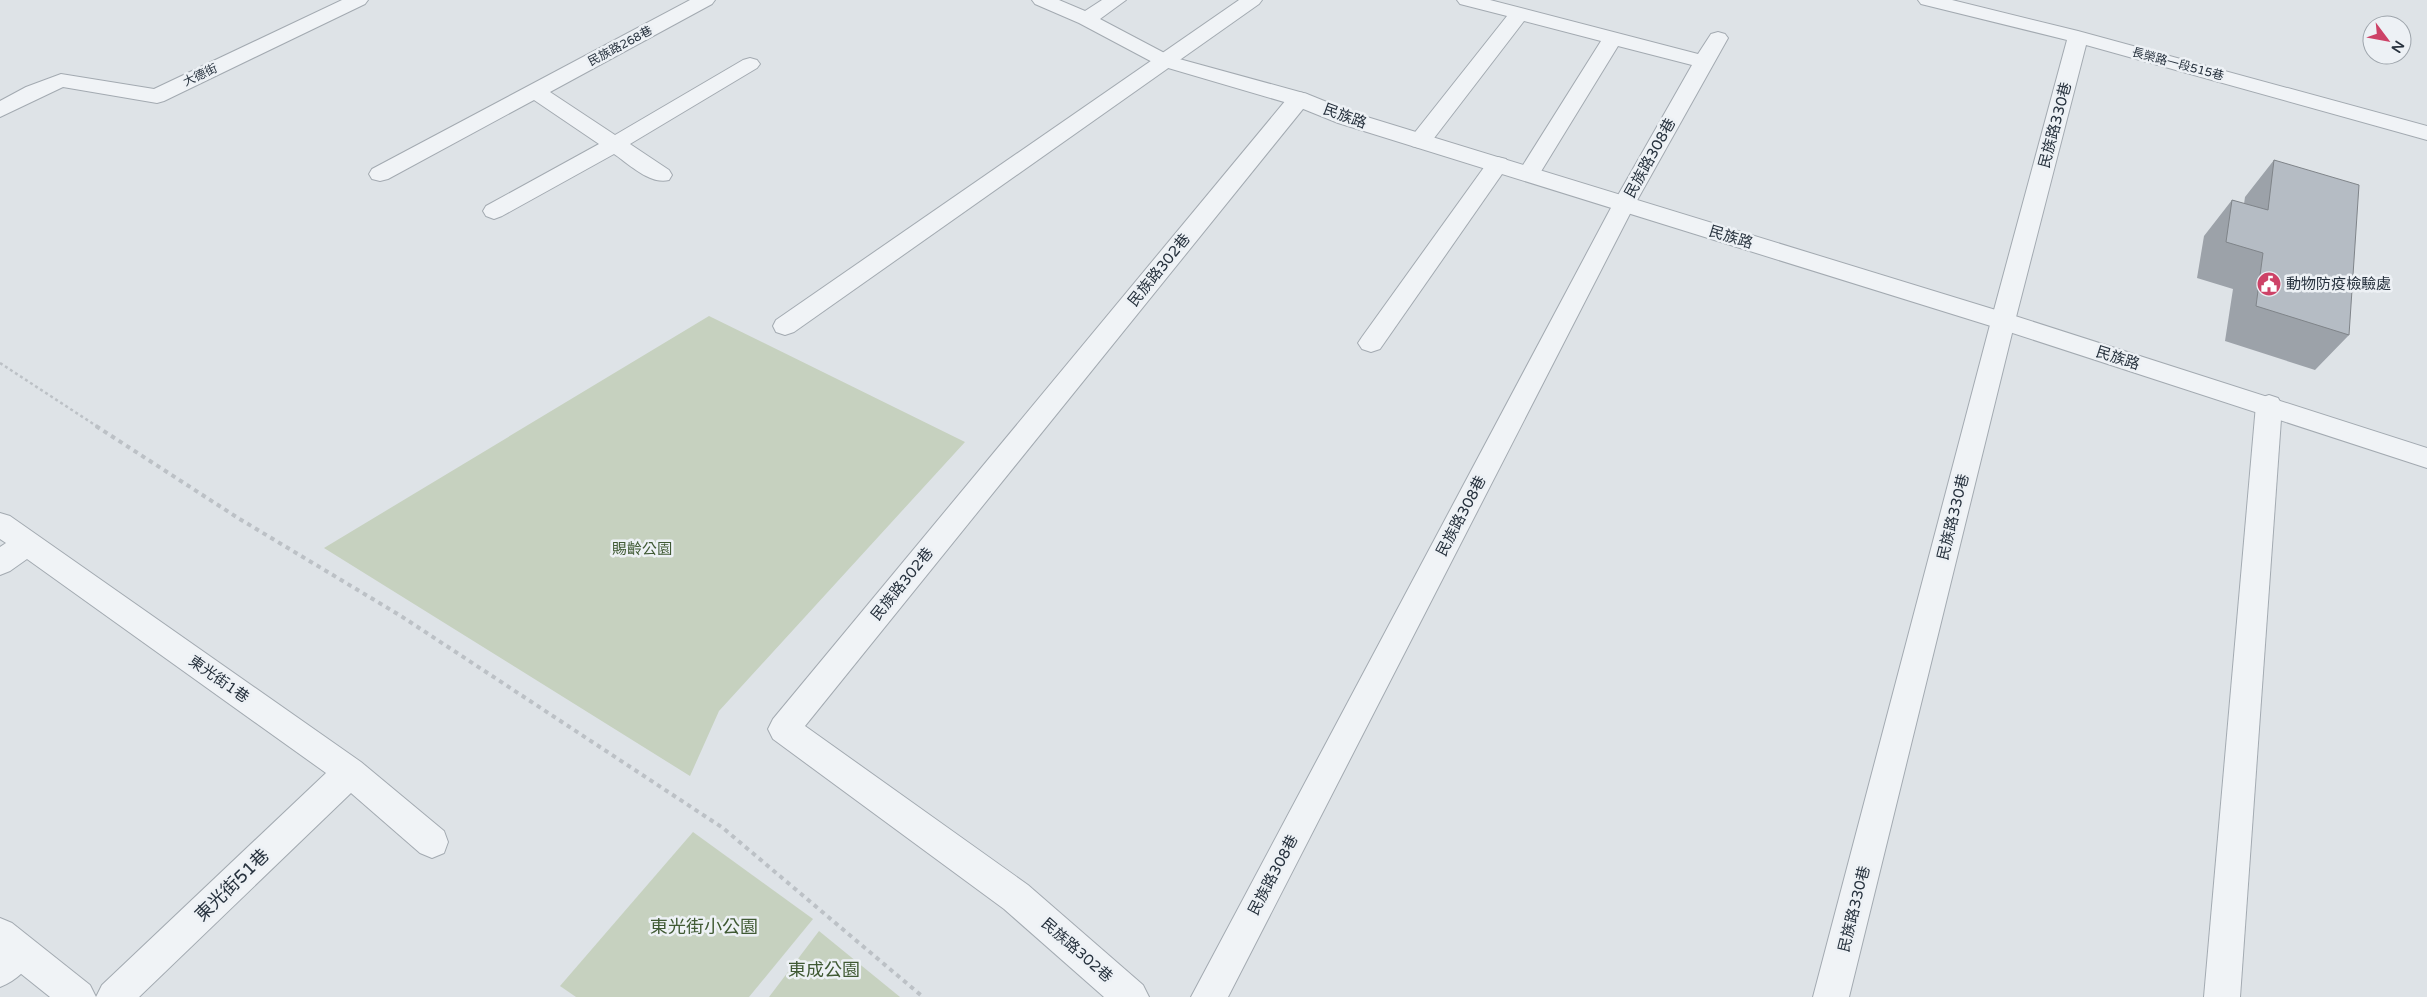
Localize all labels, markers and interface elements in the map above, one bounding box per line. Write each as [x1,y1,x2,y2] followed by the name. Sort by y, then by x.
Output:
[2362,15,2412,65] north arrow
[586,23,654,69] street label: 民族路268巷
[2387,37,2408,56] text: N
[2130,45,2226,83] street label: 長榮路一段515巷
[181,61,219,89] street label: 大德街
[2035,80,2075,170] street label: 民族路330巷
[1321,100,1369,132] street label: 民族路
[1621,115,1679,201] street label: 民族路308巷
[1707,222,1755,252] street label: 民族路
[1124,230,1194,310] street label: 民族路302巷
[2256,271,2282,297] public building icon: 動物防疫檢驗處
[2286,275,2391,293] place label: 動物防疫檢驗處
[2094,342,2142,374] street label: 民族路
[1934,472,1972,562] street label: 民族路330巷
[1432,473,1490,559] street label: 民族路308巷
[612,540,672,558] park label: 賜齡公園
[867,544,937,624] street label: 民族路302巷
[185,652,253,706] street label: 東光街1巷
[1244,832,1302,918] street label: 民族路308巷
[190,844,274,926] street label: 東光街51巷
[1835,864,1873,954] street label: 民族路330巷
[1038,914,1116,986] street label: 民族路302巷
[650,916,758,938] park label: 東光街小公園
[788,959,860,981] park label: 東成公園

